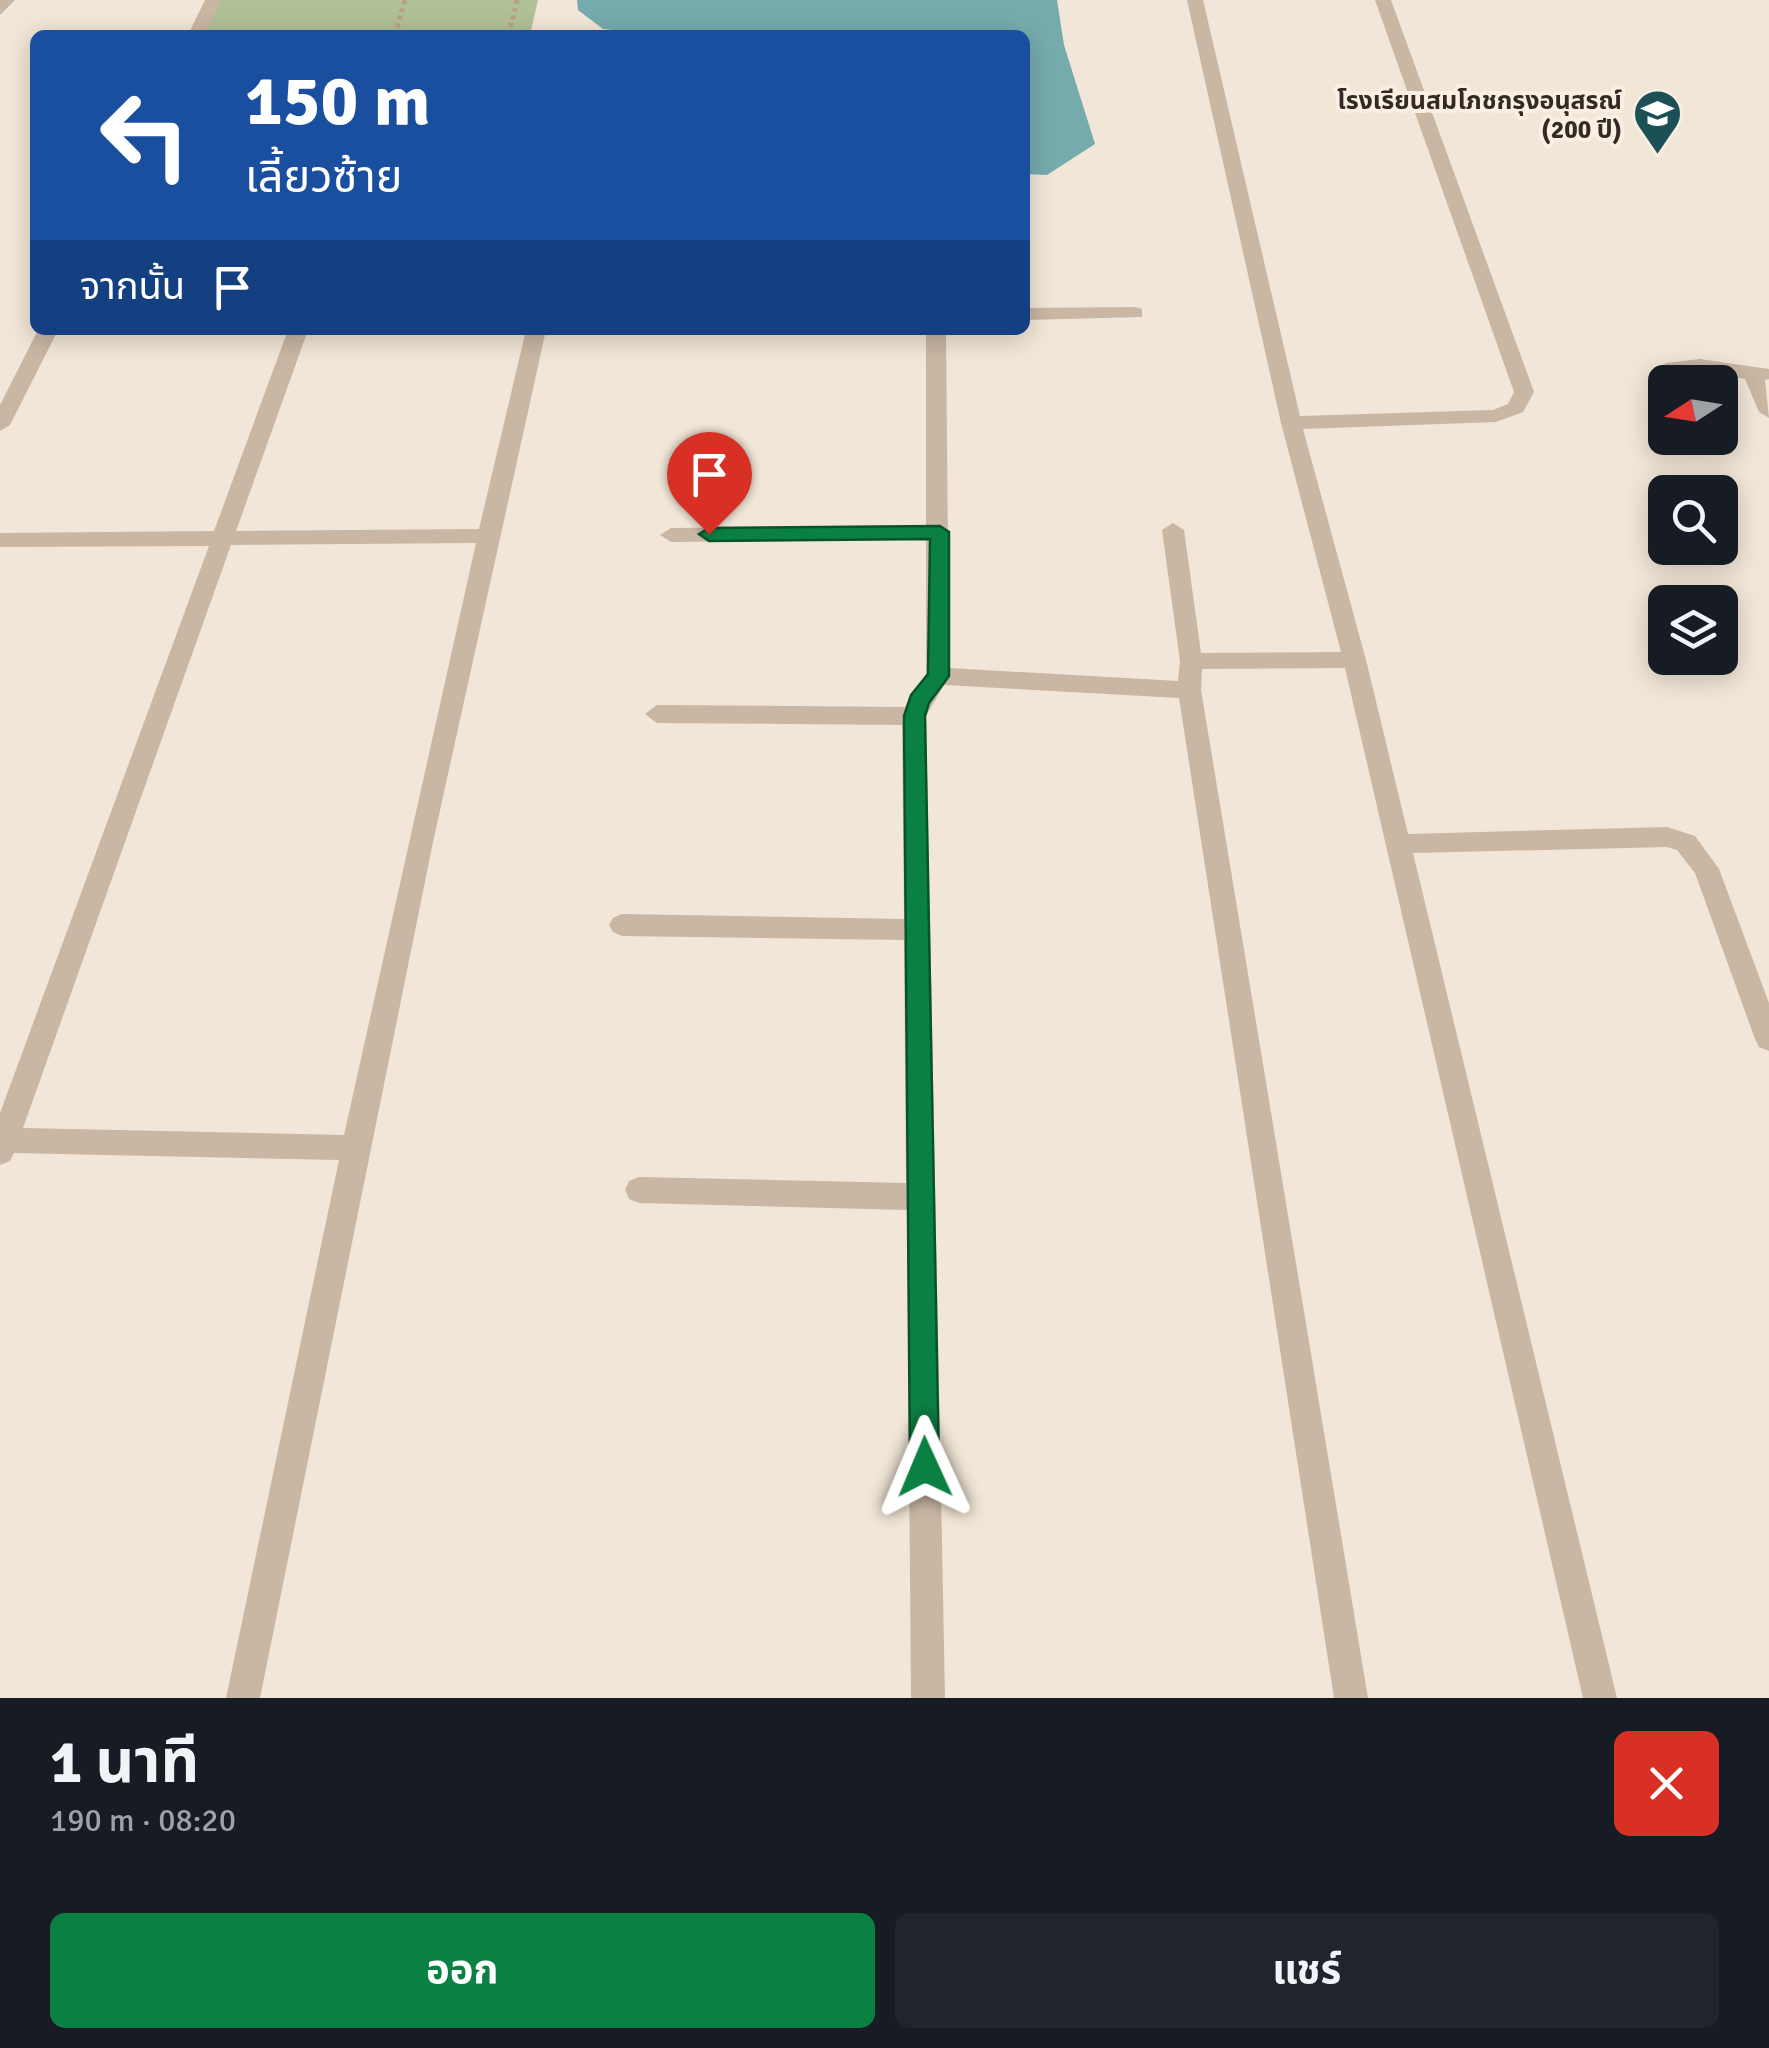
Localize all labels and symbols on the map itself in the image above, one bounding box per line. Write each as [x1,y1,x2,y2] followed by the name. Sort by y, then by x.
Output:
[1337,85,1622,145] place label: โรงเรียนสมโภชกรุงอนุสรณ์ (200 ปี)
[1631,88,1683,156] school or university icon: โรงเรียนสมโภชกรุงอนุสรณ์ (200 ปี)
[1648,365,1738,455] north arrow
[667,432,752,535] pin
[873,1415,977,1519] position arrow

